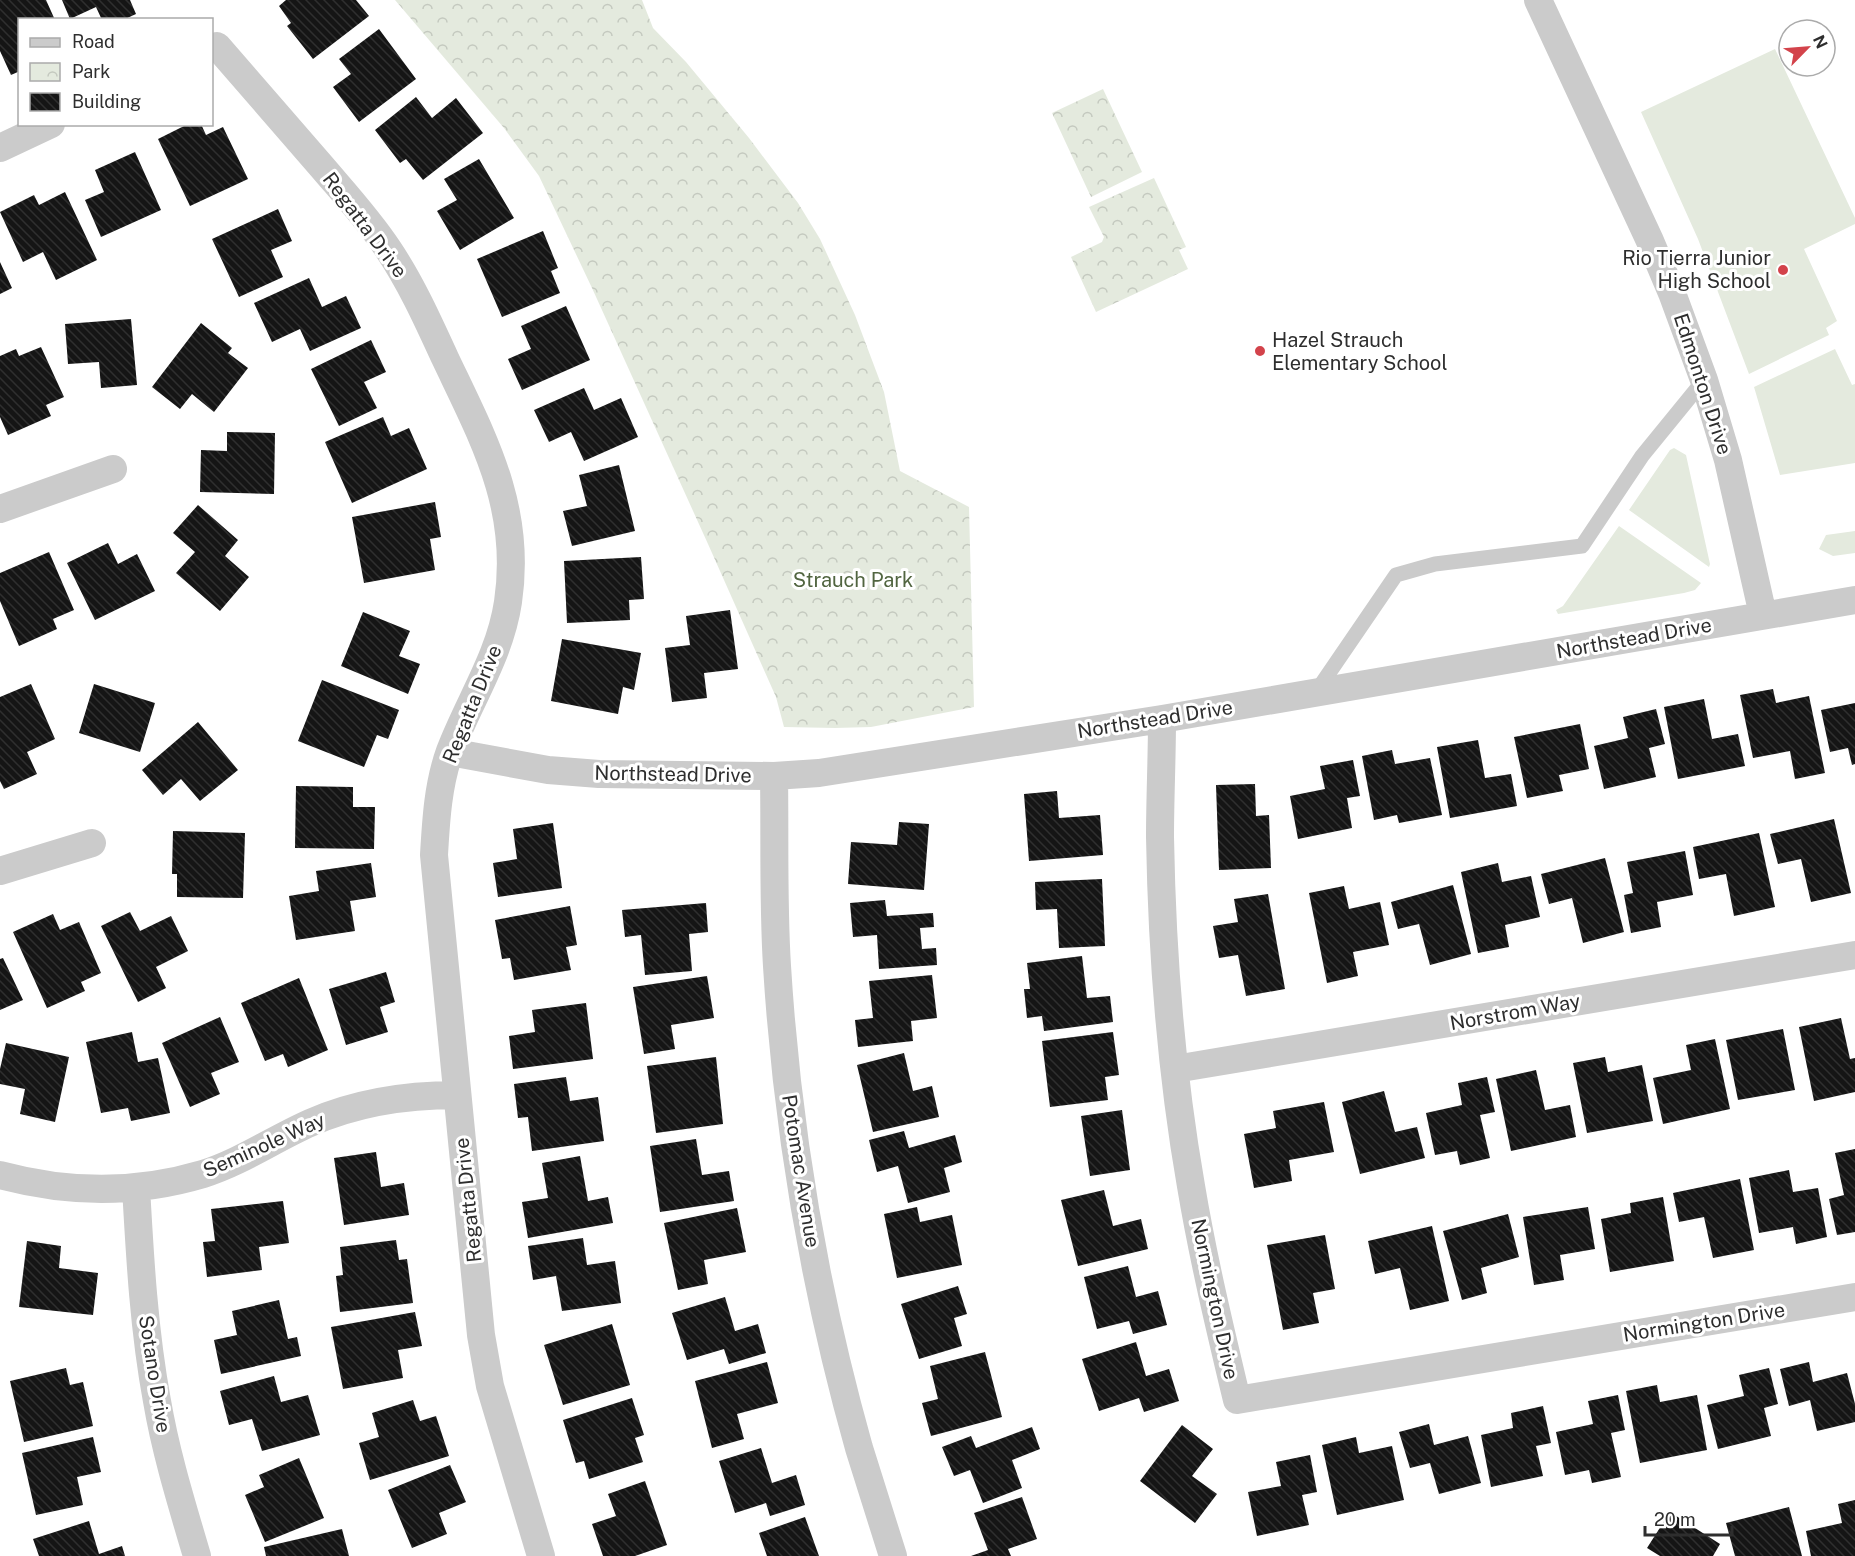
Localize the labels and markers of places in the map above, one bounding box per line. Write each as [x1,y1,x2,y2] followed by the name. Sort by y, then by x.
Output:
[1622,246,1771,293] place label: Rio Tierra Junior High School
[1776,263,1790,277] marker: Rio Tierra Junior High School
[1272,328,1447,375] place label: Hazel Strauch Elementary School
[1253,344,1267,358] marker: Hazel Strauch Elementary School

